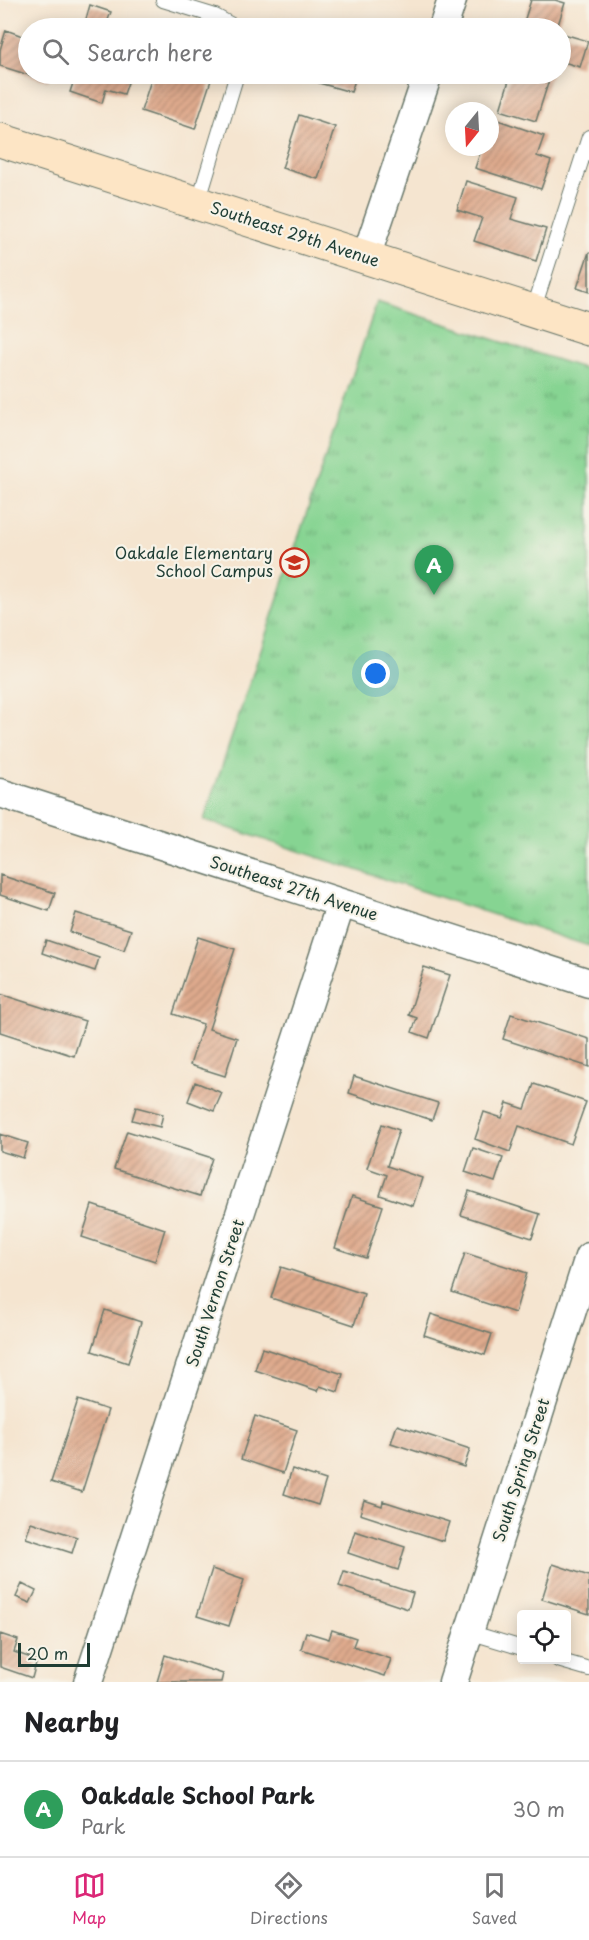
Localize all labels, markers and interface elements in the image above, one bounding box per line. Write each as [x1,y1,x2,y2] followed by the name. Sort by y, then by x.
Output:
[18,18,571,84] search box
[39,35,72,68] icon: search
[87,35,213,68] text: Search here
[445,102,499,156] north arrow
[208,194,383,272] street label: Southeast 29th Avenue
[115,540,273,582] place label: Oakdale Elementary School Campus
[278,546,310,578] school or university icon: Oakdale Elementary School Campus
[414,546,454,595] pin: A
[361,659,390,688] your location
[207,849,382,926] street label: Southeast 27th Avenue
[179,1215,249,1370] street label: South Vernon Street
[486,1394,555,1545] street label: South Spring Street
[517,1610,571,1664] map controls
[517,1610,571,1664] button: locate
[18,1640,90,1668] scale bar
[27,1641,68,1665] text: 20 m
[24,1702,119,1741] text: Nearby
[81,1778,315,1811] text: Oakdale School Park
[36,1794,51,1824] text: A
[512,1794,565,1824] text: 30 m
[81,1811,126,1841] text: Park
[72,1869,106,1929] tab: Map
[250,1869,328,1929] tab: Directions
[472,1869,517,1929] tab: Saved

